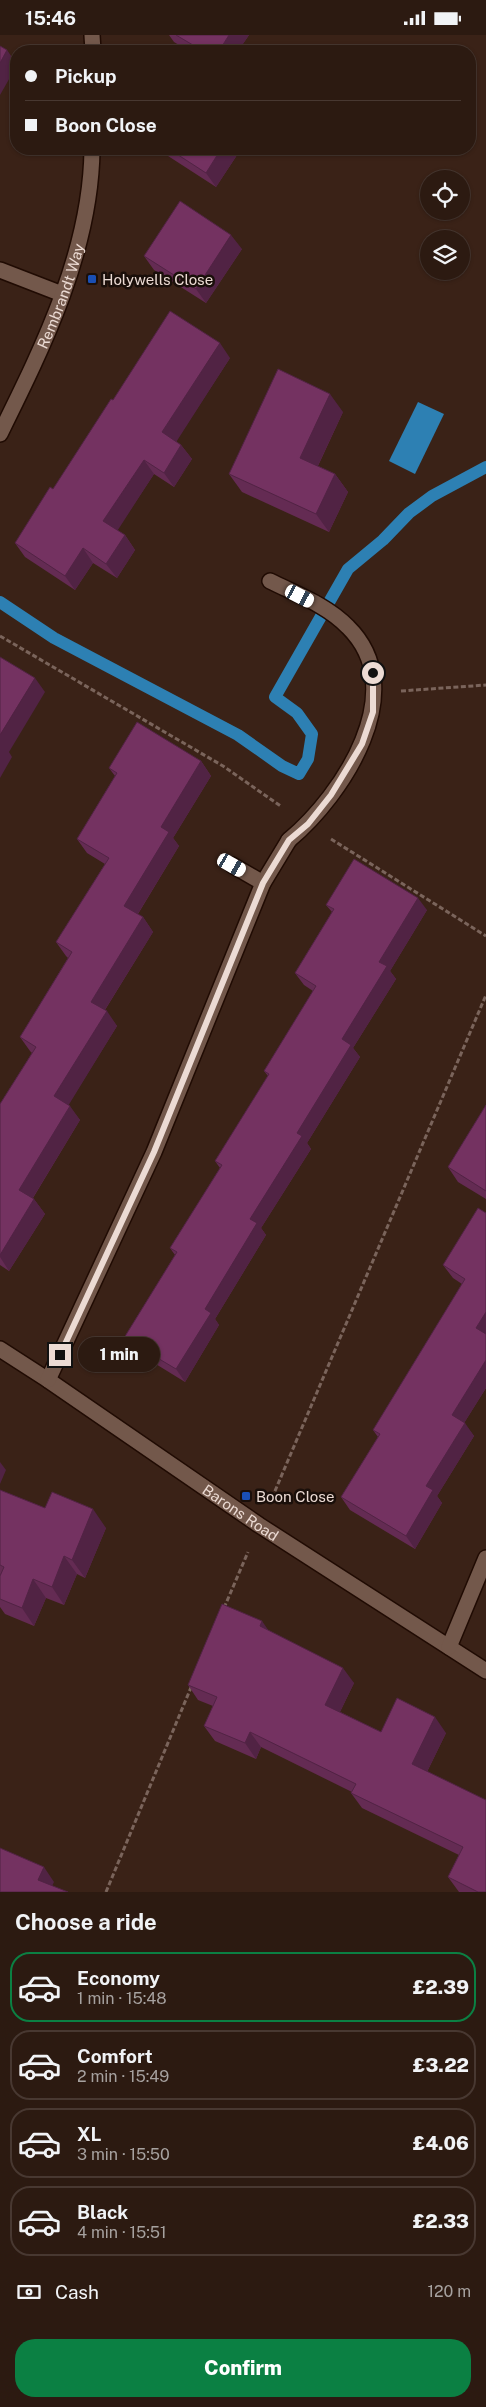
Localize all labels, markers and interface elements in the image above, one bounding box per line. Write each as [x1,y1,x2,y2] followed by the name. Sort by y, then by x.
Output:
[25,7,76,29] text: 15:46
[55,65,117,87] text: Pickup
[55,114,157,136] text: Boon Close
[420,170,470,280] map controls
[420,170,470,220] button: locate
[420,230,470,280] button: layers
[33,241,87,351] street label: Rembrandt Way
[102,271,213,288] place label: Holywells Close
[86,273,98,285] marker: Holywells Close
[283,583,316,609] car
[362,662,384,684] route start
[215,851,248,879] car
[78,1337,160,1373] callout: 1 min
[49,1344,71,1366] route end
[99,1345,139,1364] text: 1 min
[200,1481,282,1544] street label: Barons Road
[256,1488,334,1505] place label: Boon Close
[240,1490,252,1502] marker: Boon Close
[15,1909,157,1935] text: Choose a ride
[17,1965,62,2010] icon: car
[77,1967,160,1989] text: Economy
[413,1976,469,1998] text: £2.39
[77,1989,167,2008] text: 1 min · 15:48
[17,2043,62,2088] icon: car
[77,2045,153,2067] text: Comfort
[413,2054,469,2076] text: £3.22
[77,2067,169,2086] text: 2 min · 15:49
[17,2121,62,2166] icon: car
[77,2123,102,2145] text: XL
[413,2132,469,2154] text: £4.06
[77,2145,170,2164] text: 3 min · 15:50
[17,2199,62,2244] icon: car
[77,2201,128,2223] text: Black
[413,2210,469,2232] text: £2.33
[77,2223,167,2242] text: 4 min · 15:51
[15,2278,43,2306] icon: cash
[55,2281,99,2303] text: Cash
[427,2282,471,2301] text: 120 m
[15,2339,471,2397] button: Confirm

